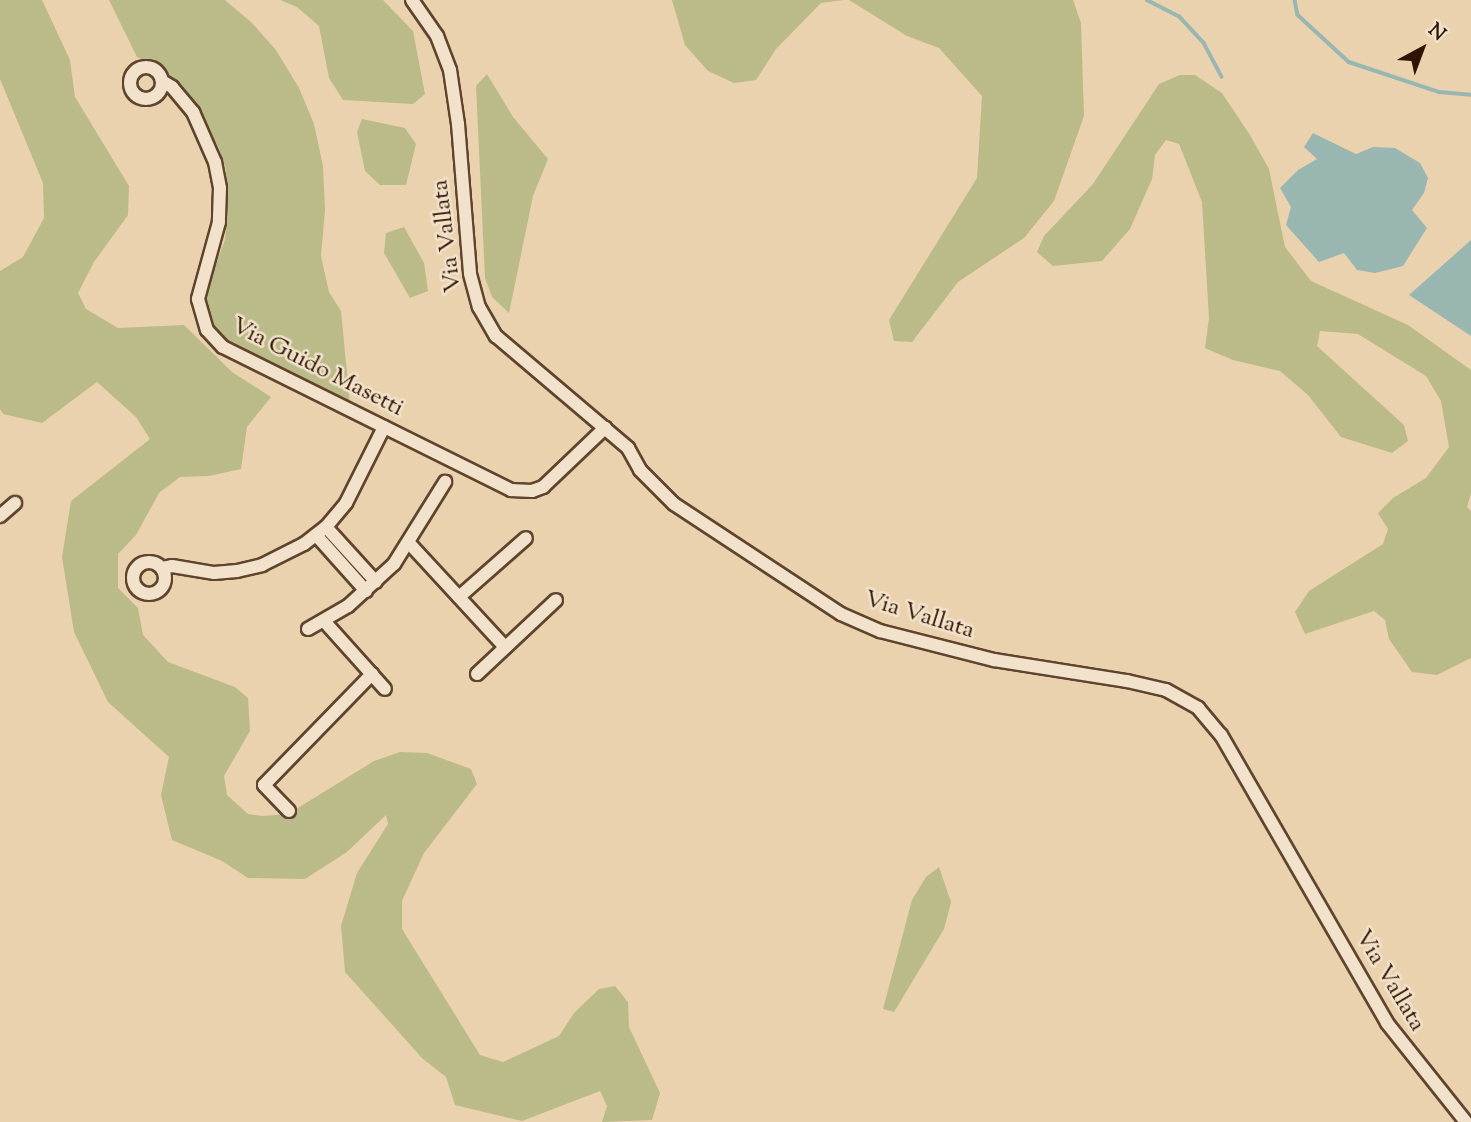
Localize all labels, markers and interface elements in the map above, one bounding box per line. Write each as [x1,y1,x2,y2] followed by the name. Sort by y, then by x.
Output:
[1387,14,1457,84] north arrow
[1422,18,1451,48] text: N
[427,178,469,294] street label: Via Vallata
[226,312,408,424] street label: Via Guido Masetti
[861,586,977,646] street label: Via Vallata
[1347,925,1431,1037] street label: Via Vallata

